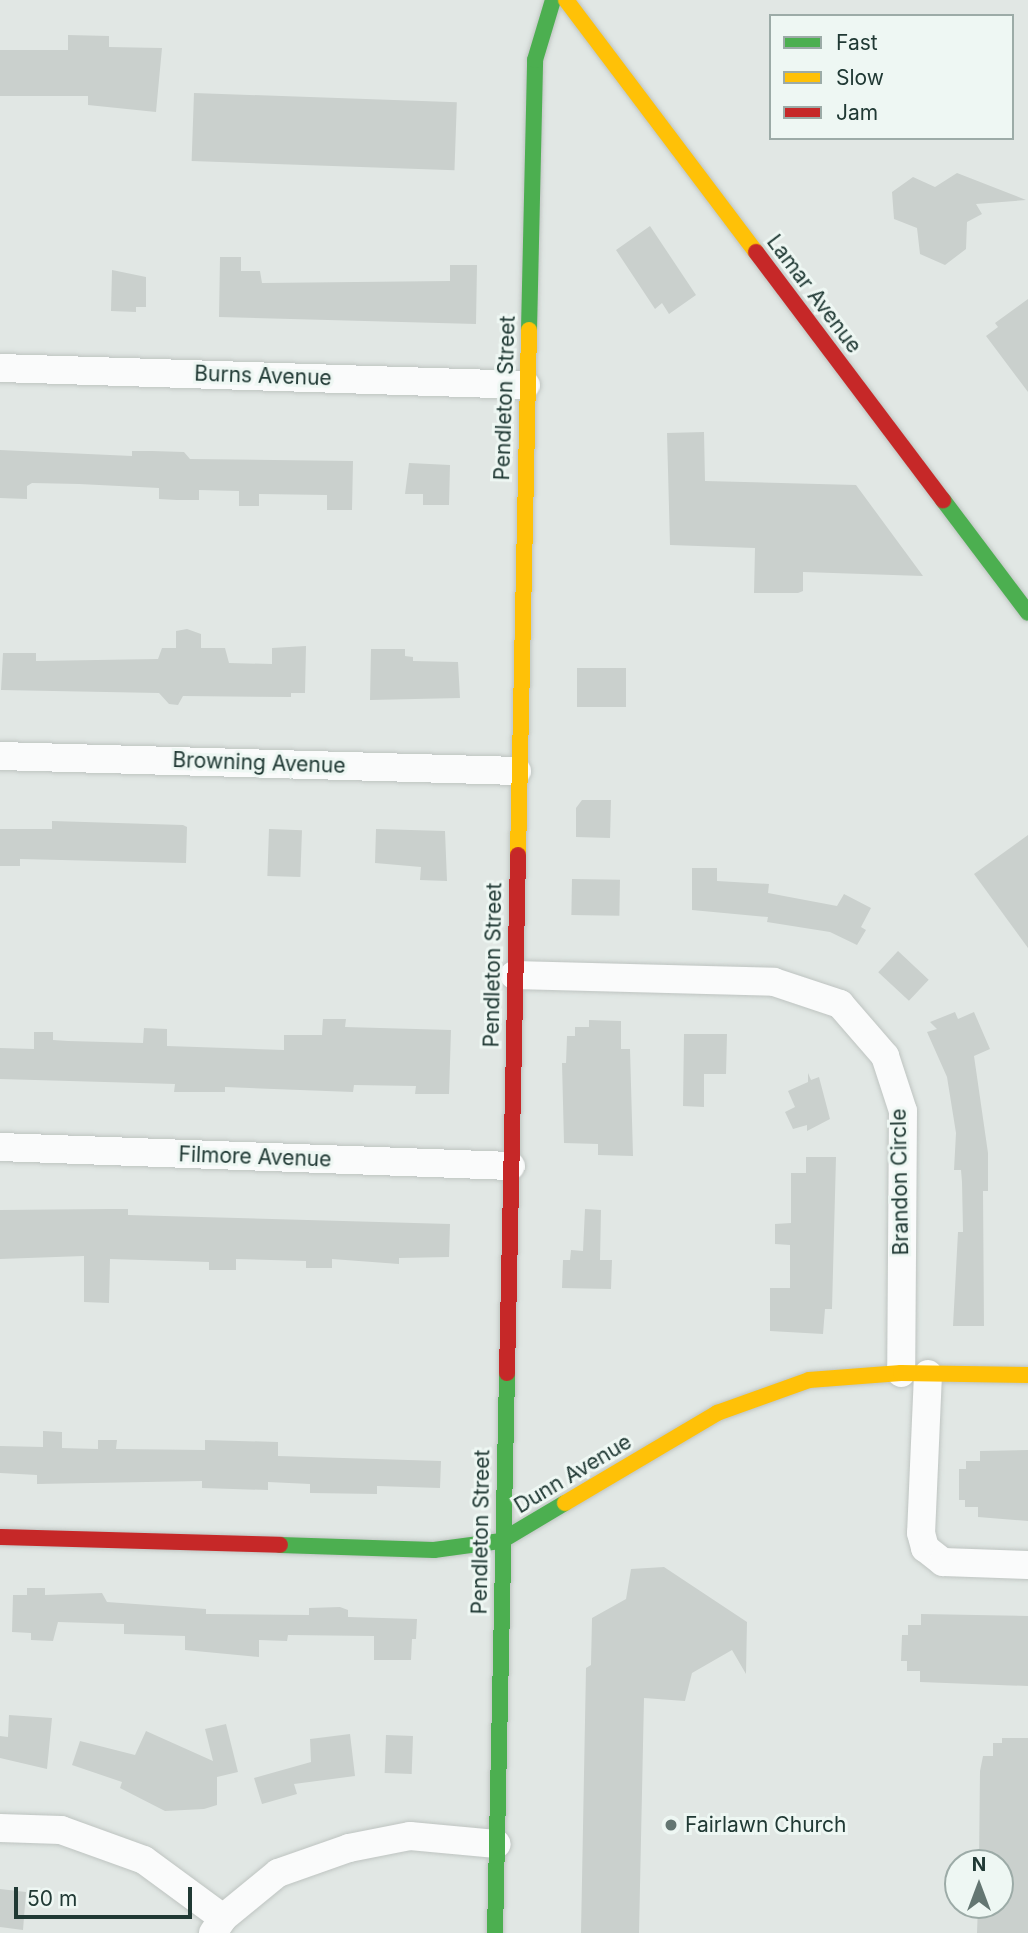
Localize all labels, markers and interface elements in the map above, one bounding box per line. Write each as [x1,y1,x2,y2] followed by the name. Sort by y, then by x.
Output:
[769,14,1014,140] legend
[836,30,878,55] text: Fast
[836,65,884,90] text: Slow
[836,100,878,125] text: Jam
[761,230,867,358] street label: Lamar Avenue
[490,315,520,481] street label: Pendleton Street
[194,361,332,391] street label: Burns Avenue
[172,747,346,779] street label: Browning Avenue
[479,882,507,1048] street label: Pendleton Street
[886,1108,914,1256] street label: Brandon Circle
[178,1142,332,1172] street label: Filmore Avenue
[510,1429,636,1519] street label: Dunn Avenue
[467,1449,495,1615] street label: Pendleton Street
[685,1812,847,1838] place label: Fairlawn Church
[663,1817,679,1833] marker: Fairlawn Church
[944,1849,1014,1919] north arrow
[972,1853,986,1876] text: N
[18,1874,196,1918] scale bar
[27,1886,77,1911] text: 50 m

